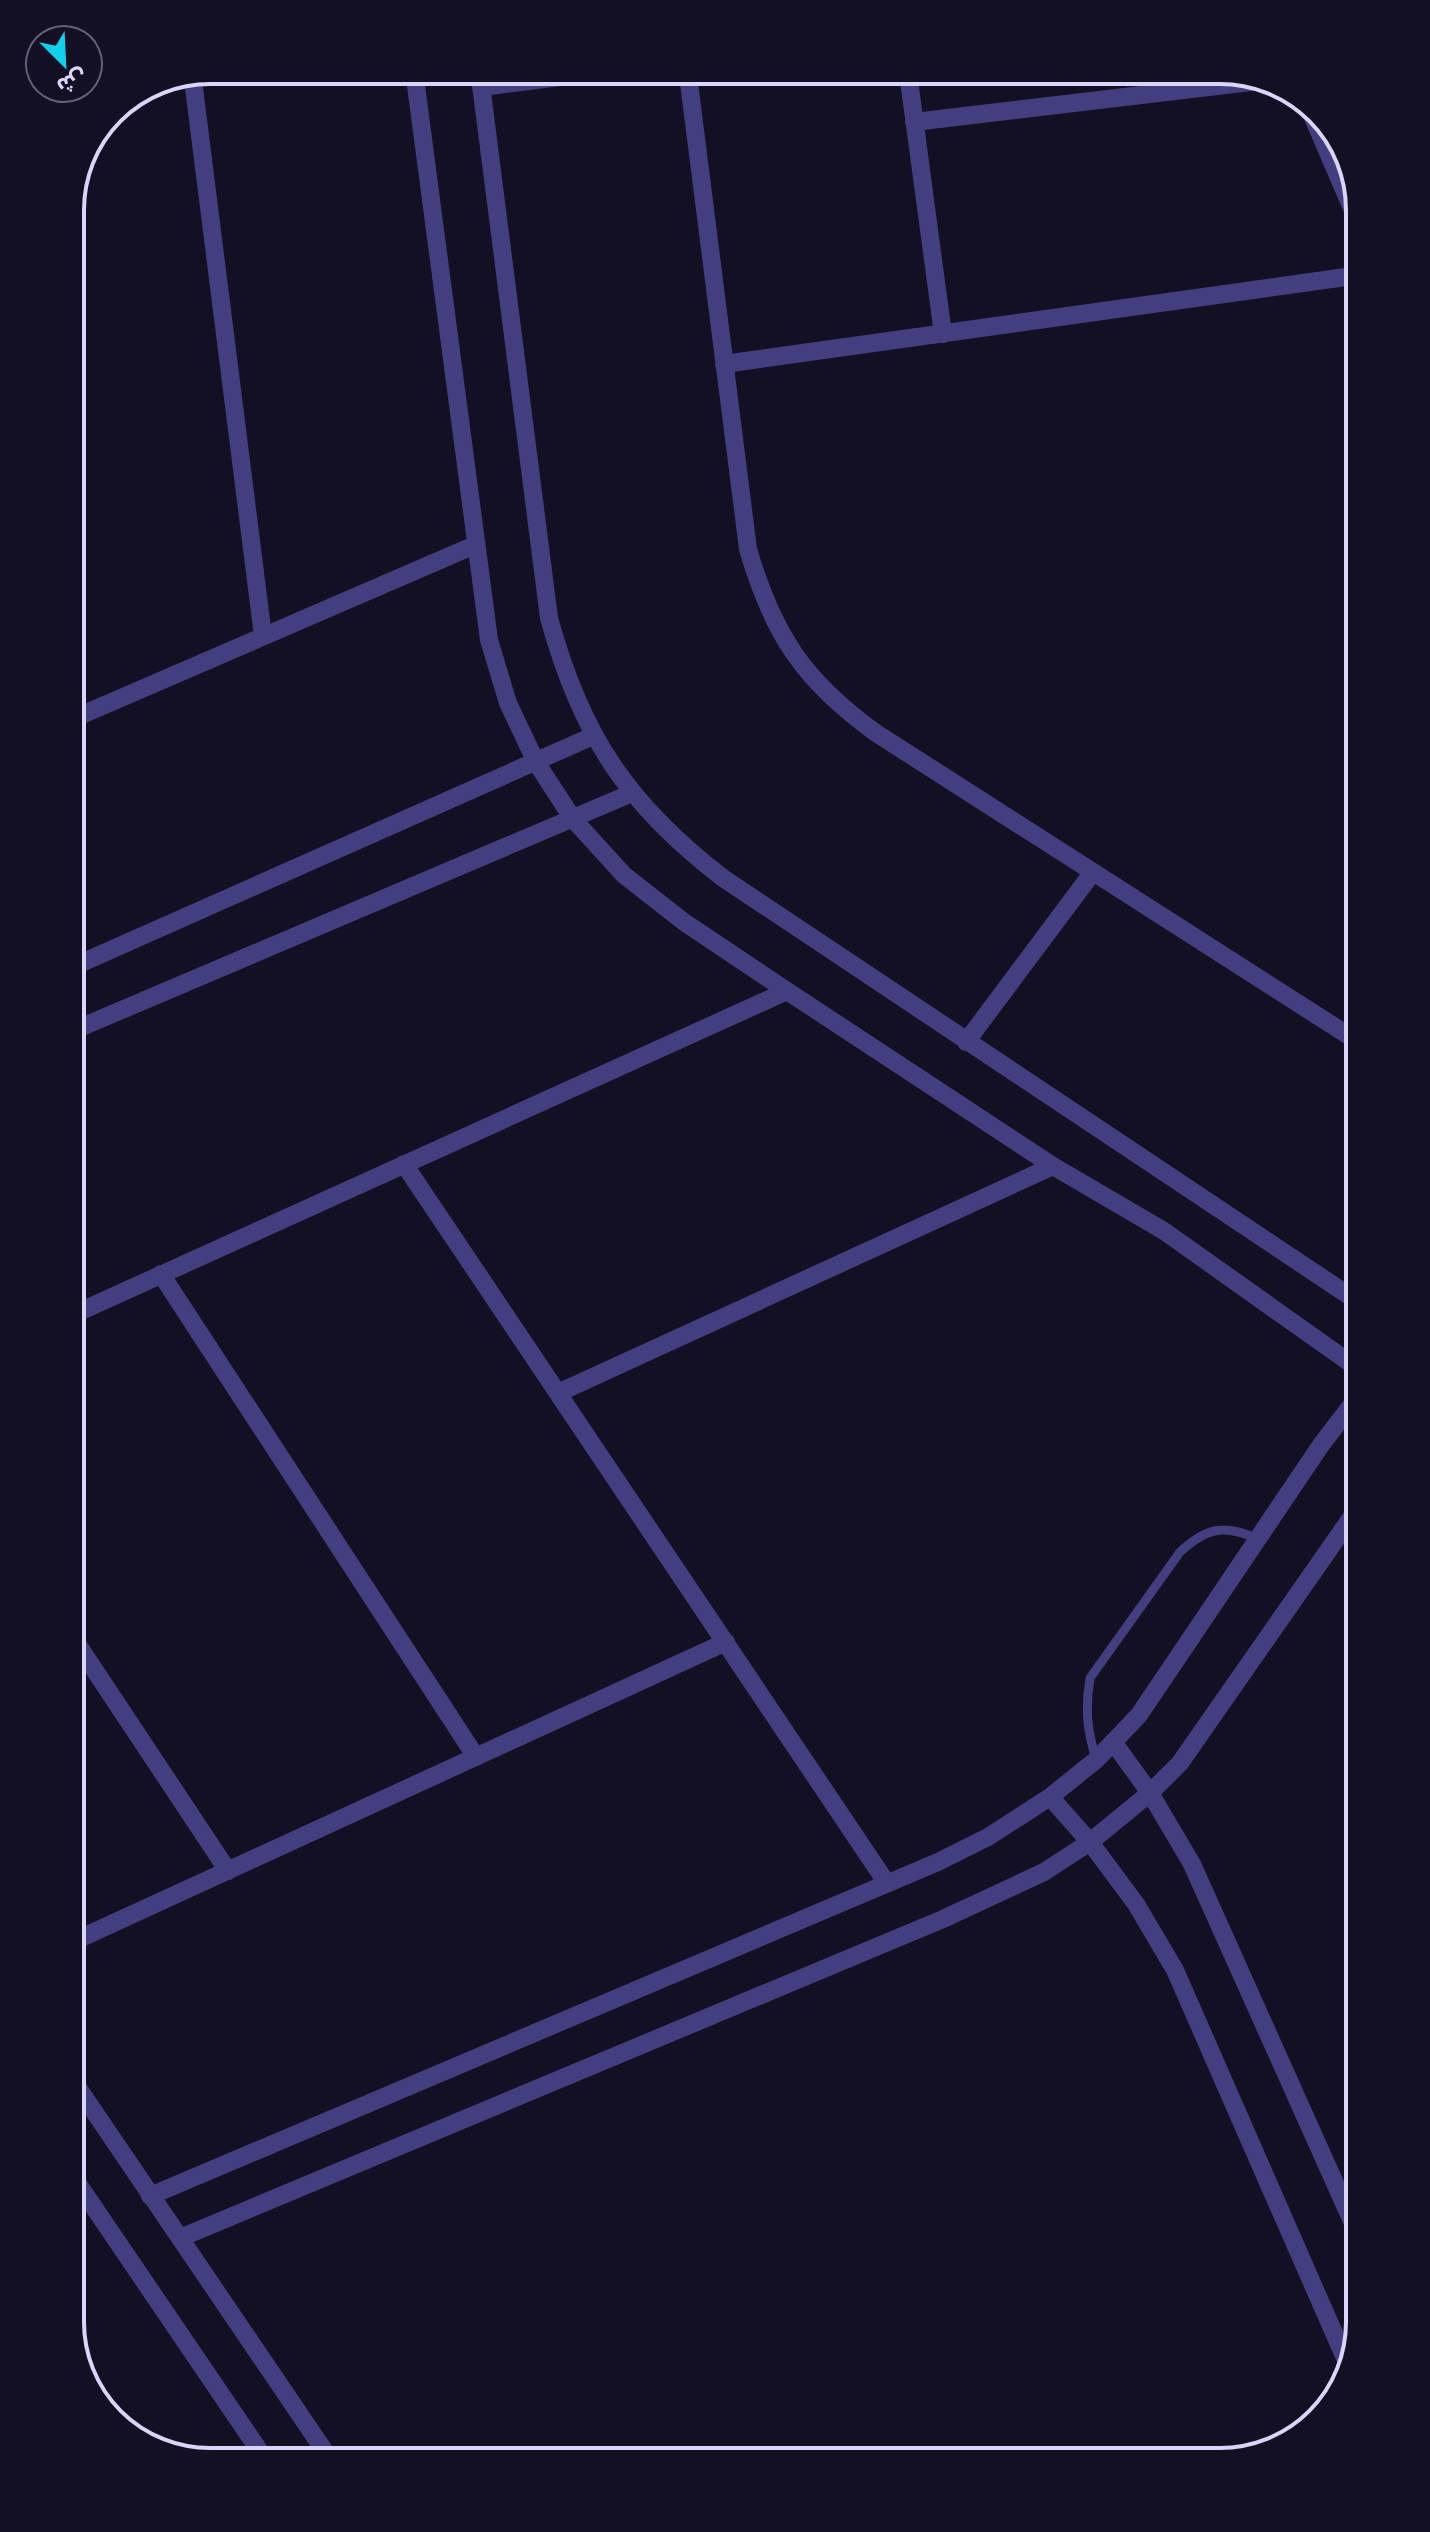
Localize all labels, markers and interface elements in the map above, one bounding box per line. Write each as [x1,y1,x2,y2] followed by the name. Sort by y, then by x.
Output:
[24,24,104,104] north arrow
[53,63,92,103] text: ش

